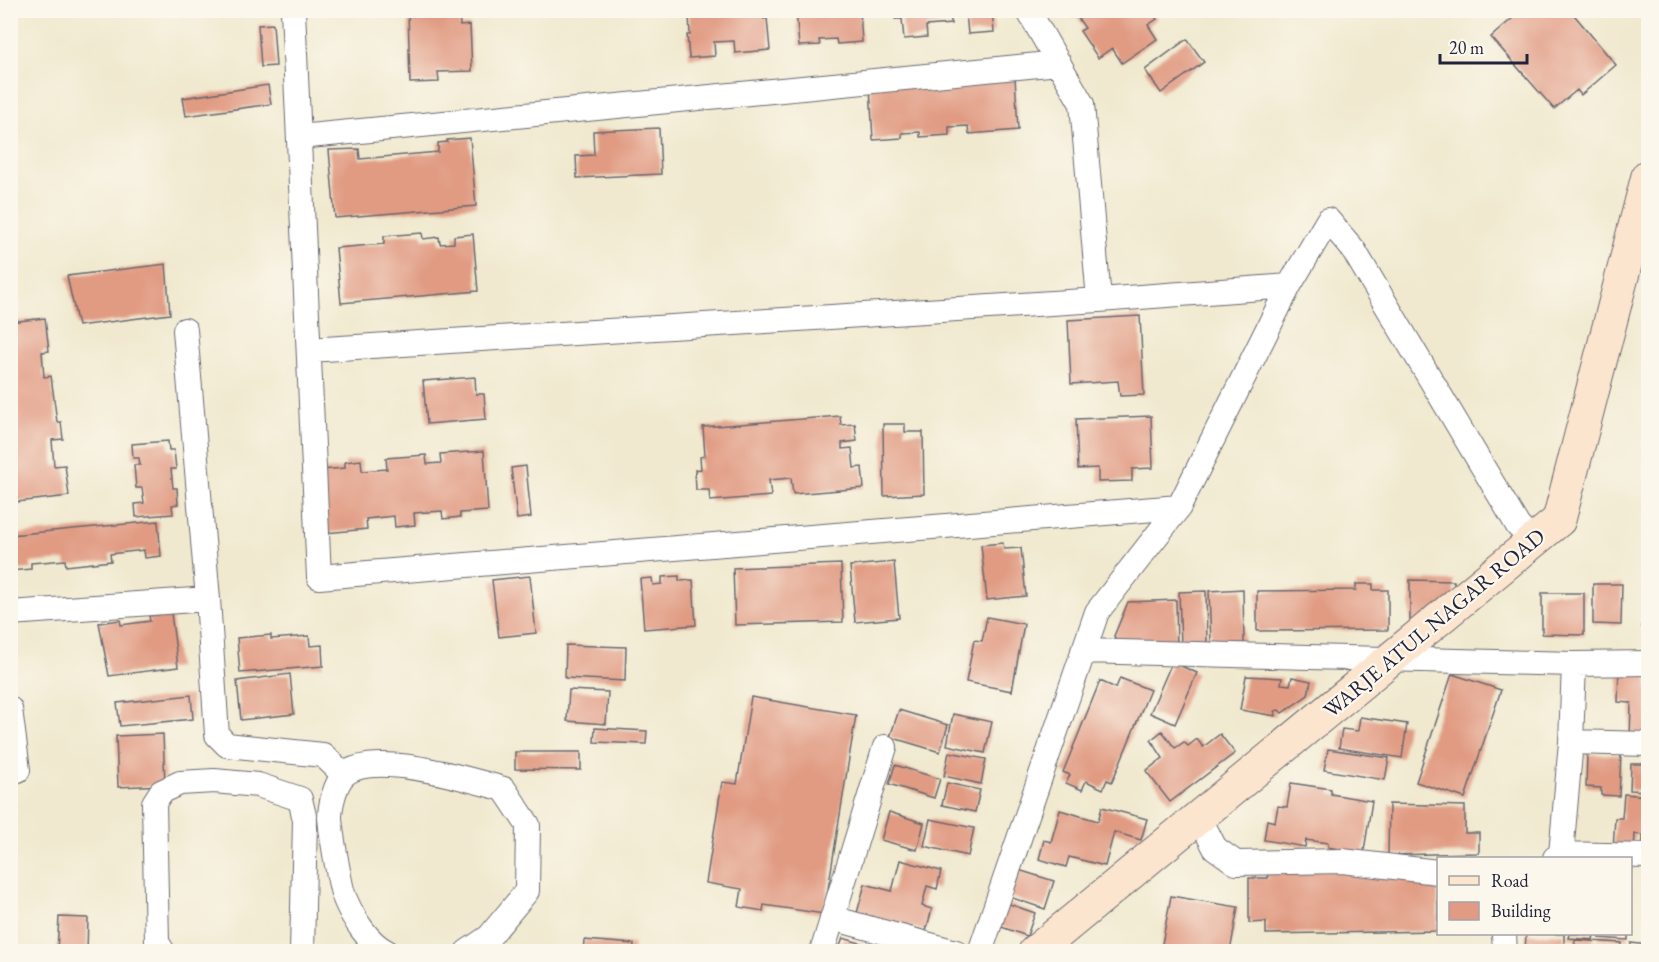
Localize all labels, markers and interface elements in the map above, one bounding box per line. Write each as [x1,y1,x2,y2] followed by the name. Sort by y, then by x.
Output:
[1440,27,1527,65] scale bar
[1449,36,1484,59] text: 20 m
[1317,522,1551,724] street label: WARJE ATUL NAGAR ROAD
[1437,857,1632,935] legend
[1491,869,1530,892] text: Road
[1491,899,1551,922] text: Building

